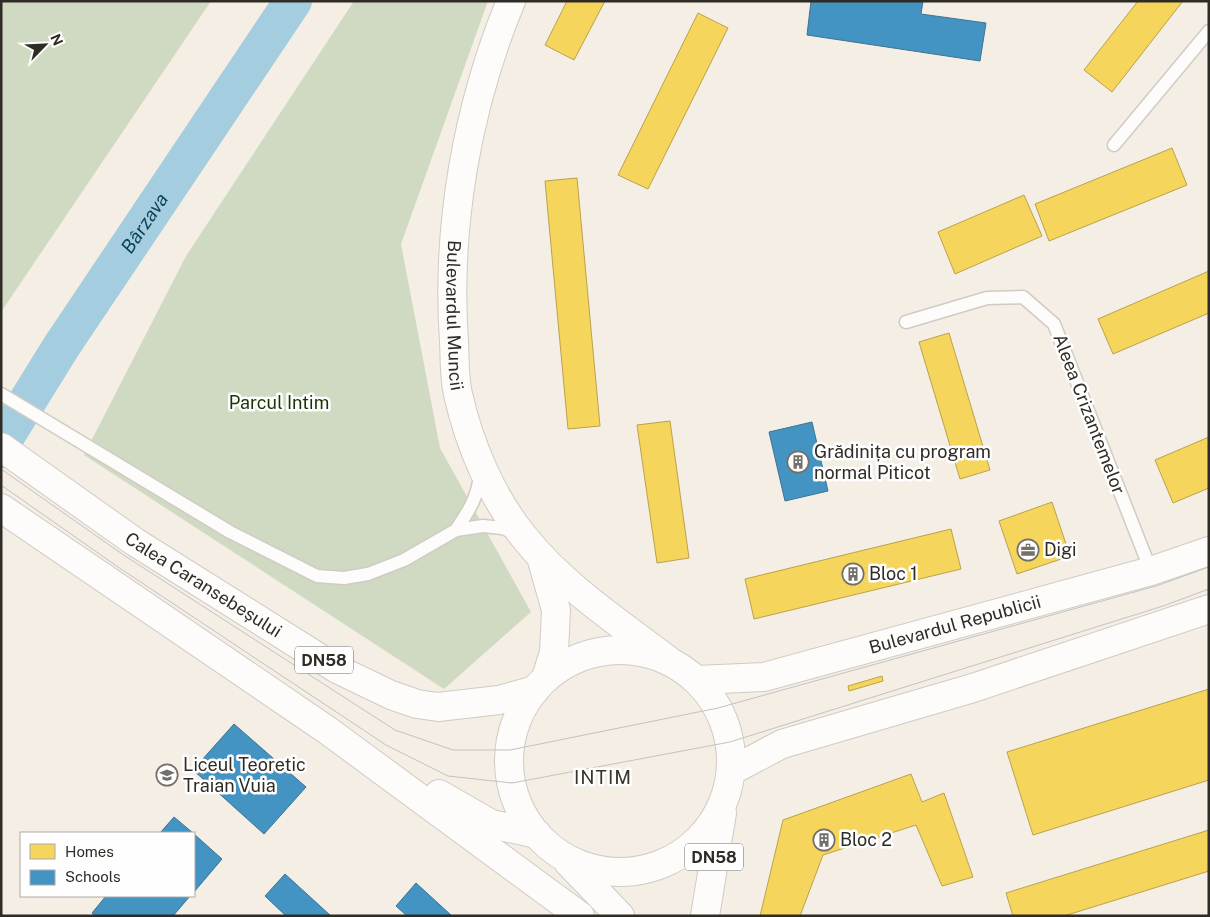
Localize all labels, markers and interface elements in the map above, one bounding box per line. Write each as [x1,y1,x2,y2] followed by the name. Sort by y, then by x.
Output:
[20,20,70,70] north arrow
[47,31,66,48] text: N
[116,189,172,257] water label: Bârzava
[442,240,468,392] street label: Bulevardul Muncii
[1049,331,1130,497] street label: Aleea Crizantemelor
[229,392,329,413] park label: Parcul Intim
[814,441,991,483] place label: Grădinița cu program normal Piticot
[786,450,810,474] building icon: Grădinița cu program normal Piticot
[121,527,286,642] street label: Calea Caransebeșului
[1016,538,1040,562] office icon: Digi
[1044,539,1077,560] place label: Digi
[841,562,865,586] building icon: Bloc 1
[869,563,918,584] place label: Bloc 1
[866,591,1043,658] street label: Bulevardul Republicii
[295,646,353,674] road number: DN58
[183,754,306,796] place label: Liceul Teoretic Traian Vuia
[155,763,179,787] school or university icon: Liceul Teoretic Traian Vuia
[574,766,632,788] district label: INTIM
[812,828,836,852] building icon: Bloc 2
[840,829,892,850] place label: Bloc 2
[20,832,195,897] legend
[65,843,114,860] text: Homes
[685,844,743,870] road number: DN58
[65,868,121,885] text: Schools

